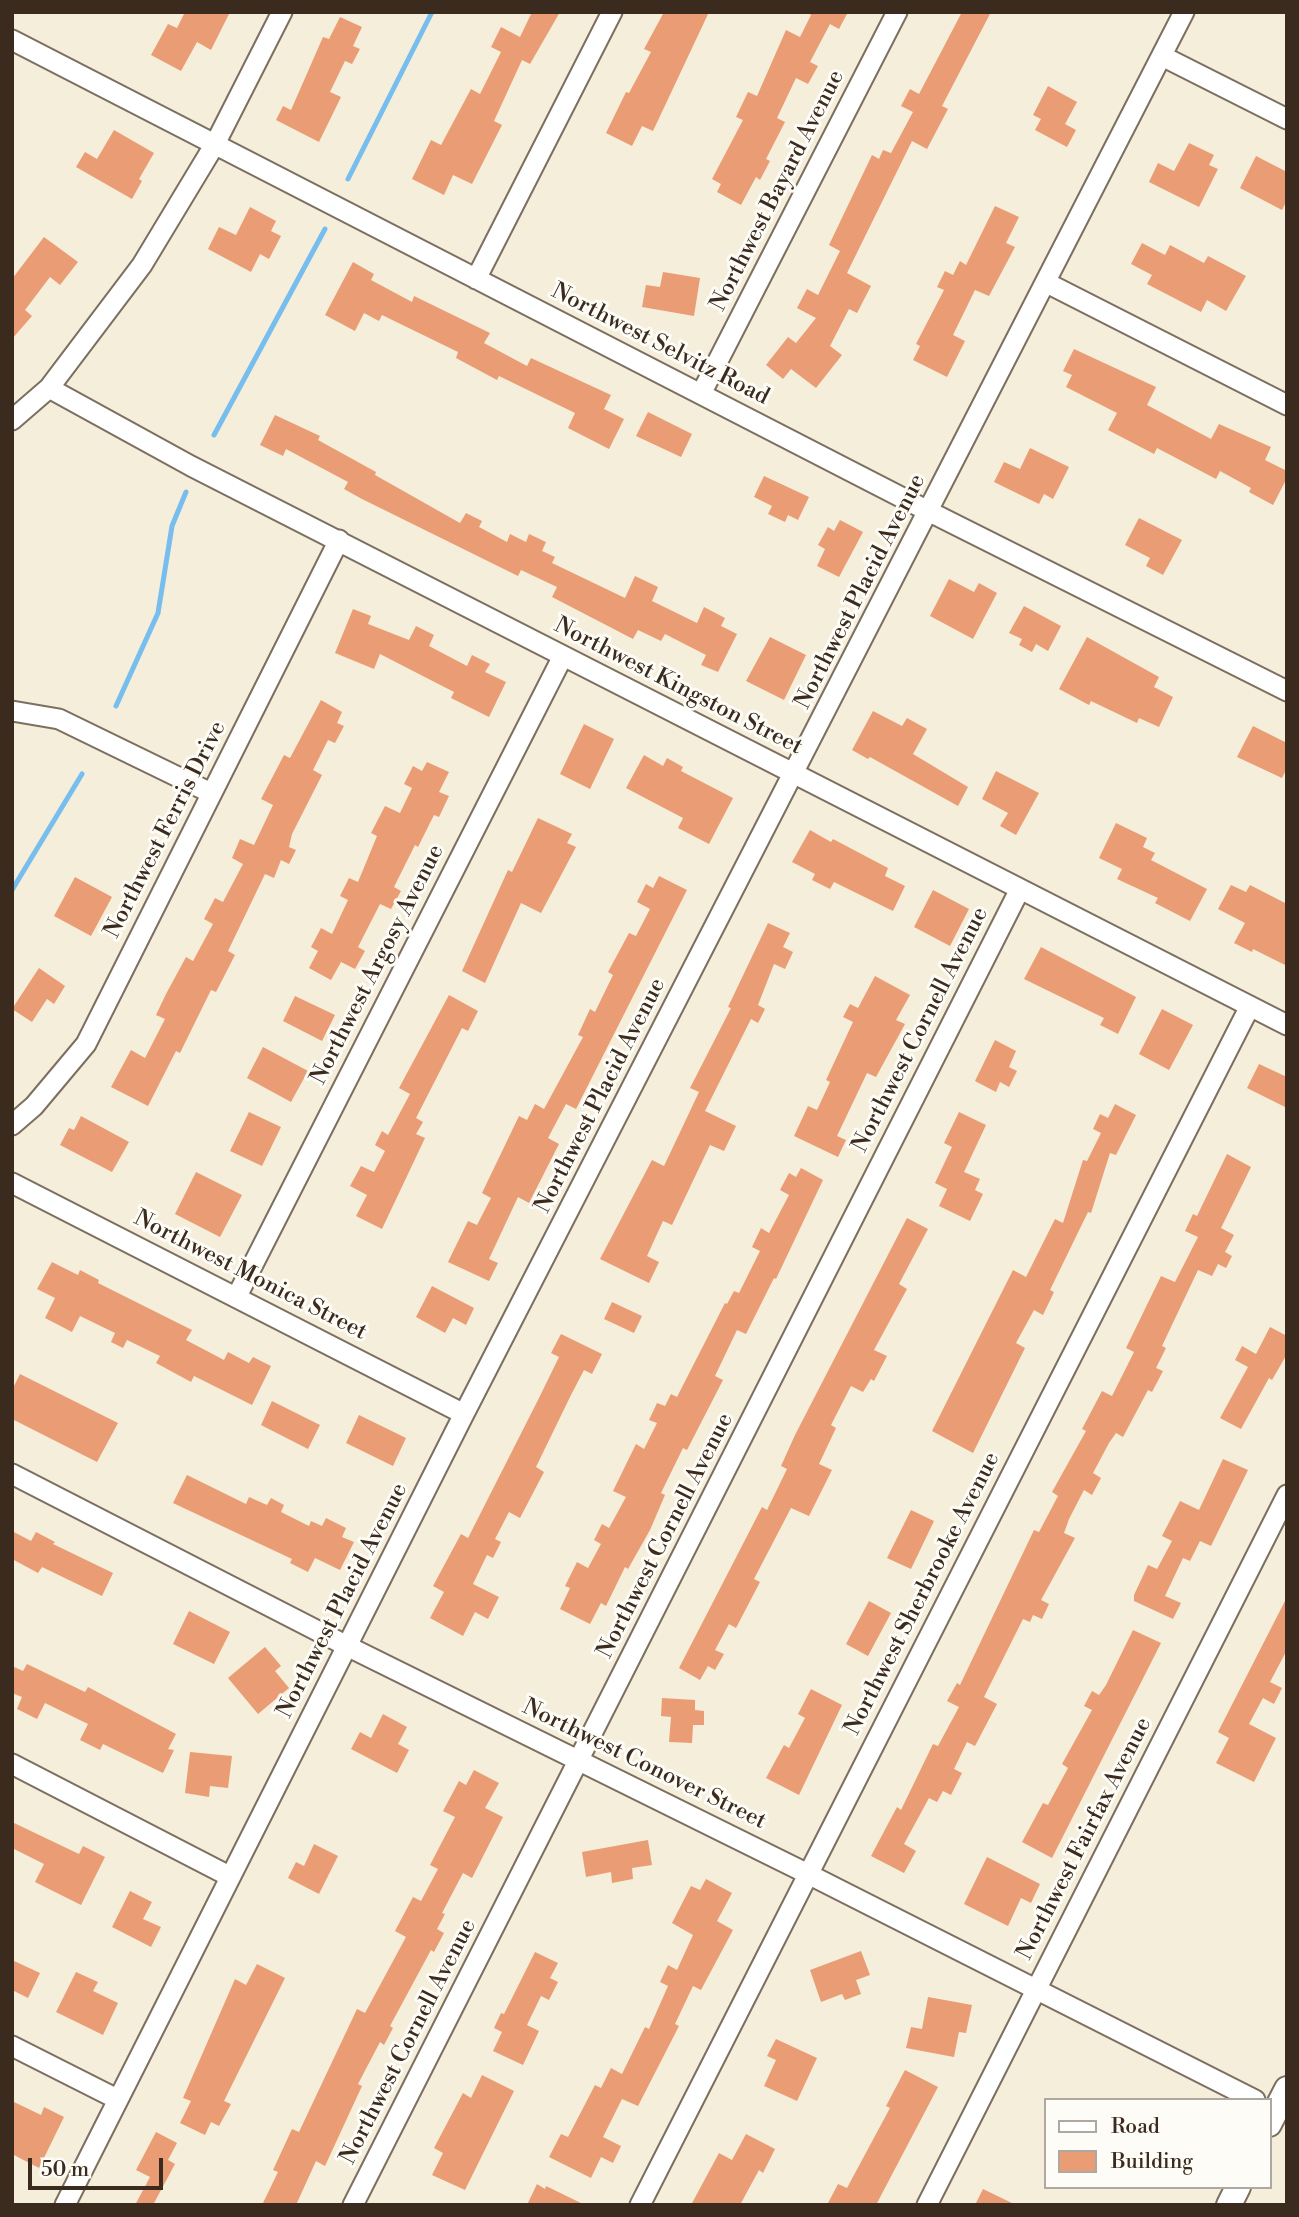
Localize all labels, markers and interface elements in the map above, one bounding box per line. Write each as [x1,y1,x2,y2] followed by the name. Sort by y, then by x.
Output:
[705,66,851,316] street label: Northwest Bayard Avenue
[547,278,773,412] street label: Northwest Selvitz Road
[790,470,932,714] street label: Northwest Placid Avenue
[549,612,807,762] street label: Northwest Kingston Street
[99,717,233,943] street label: Northwest Ferris Drive
[305,840,451,1090] street label: Northwest Argosy Avenue
[847,903,995,1157] street label: Northwest Cornell Avenue
[530,974,672,1218] street label: Northwest Placid Avenue
[129,1205,371,1347] street label: Northwest Monica Street
[592,1409,740,1663] street label: Northwest Cornell Avenue
[839,1448,1007,1740] street label: Northwest Sherbrooke Avenue
[272,1479,414,1723] street label: Northwest Placid Avenue
[518,1694,770,1836] street label: Northwest Conover Street
[1012,1713,1158,1965] street label: Northwest Fairfax Avenue
[335,1915,483,2169] street label: Northwest Cornell Avenue
[1044,2098,1271,2189] legend
[1111,2114,1160,2140] text: Road
[32,2144,166,2188] scale bar
[1111,2149,1193,2175] text: Building
[41,2157,89,2183] text: 50 m

